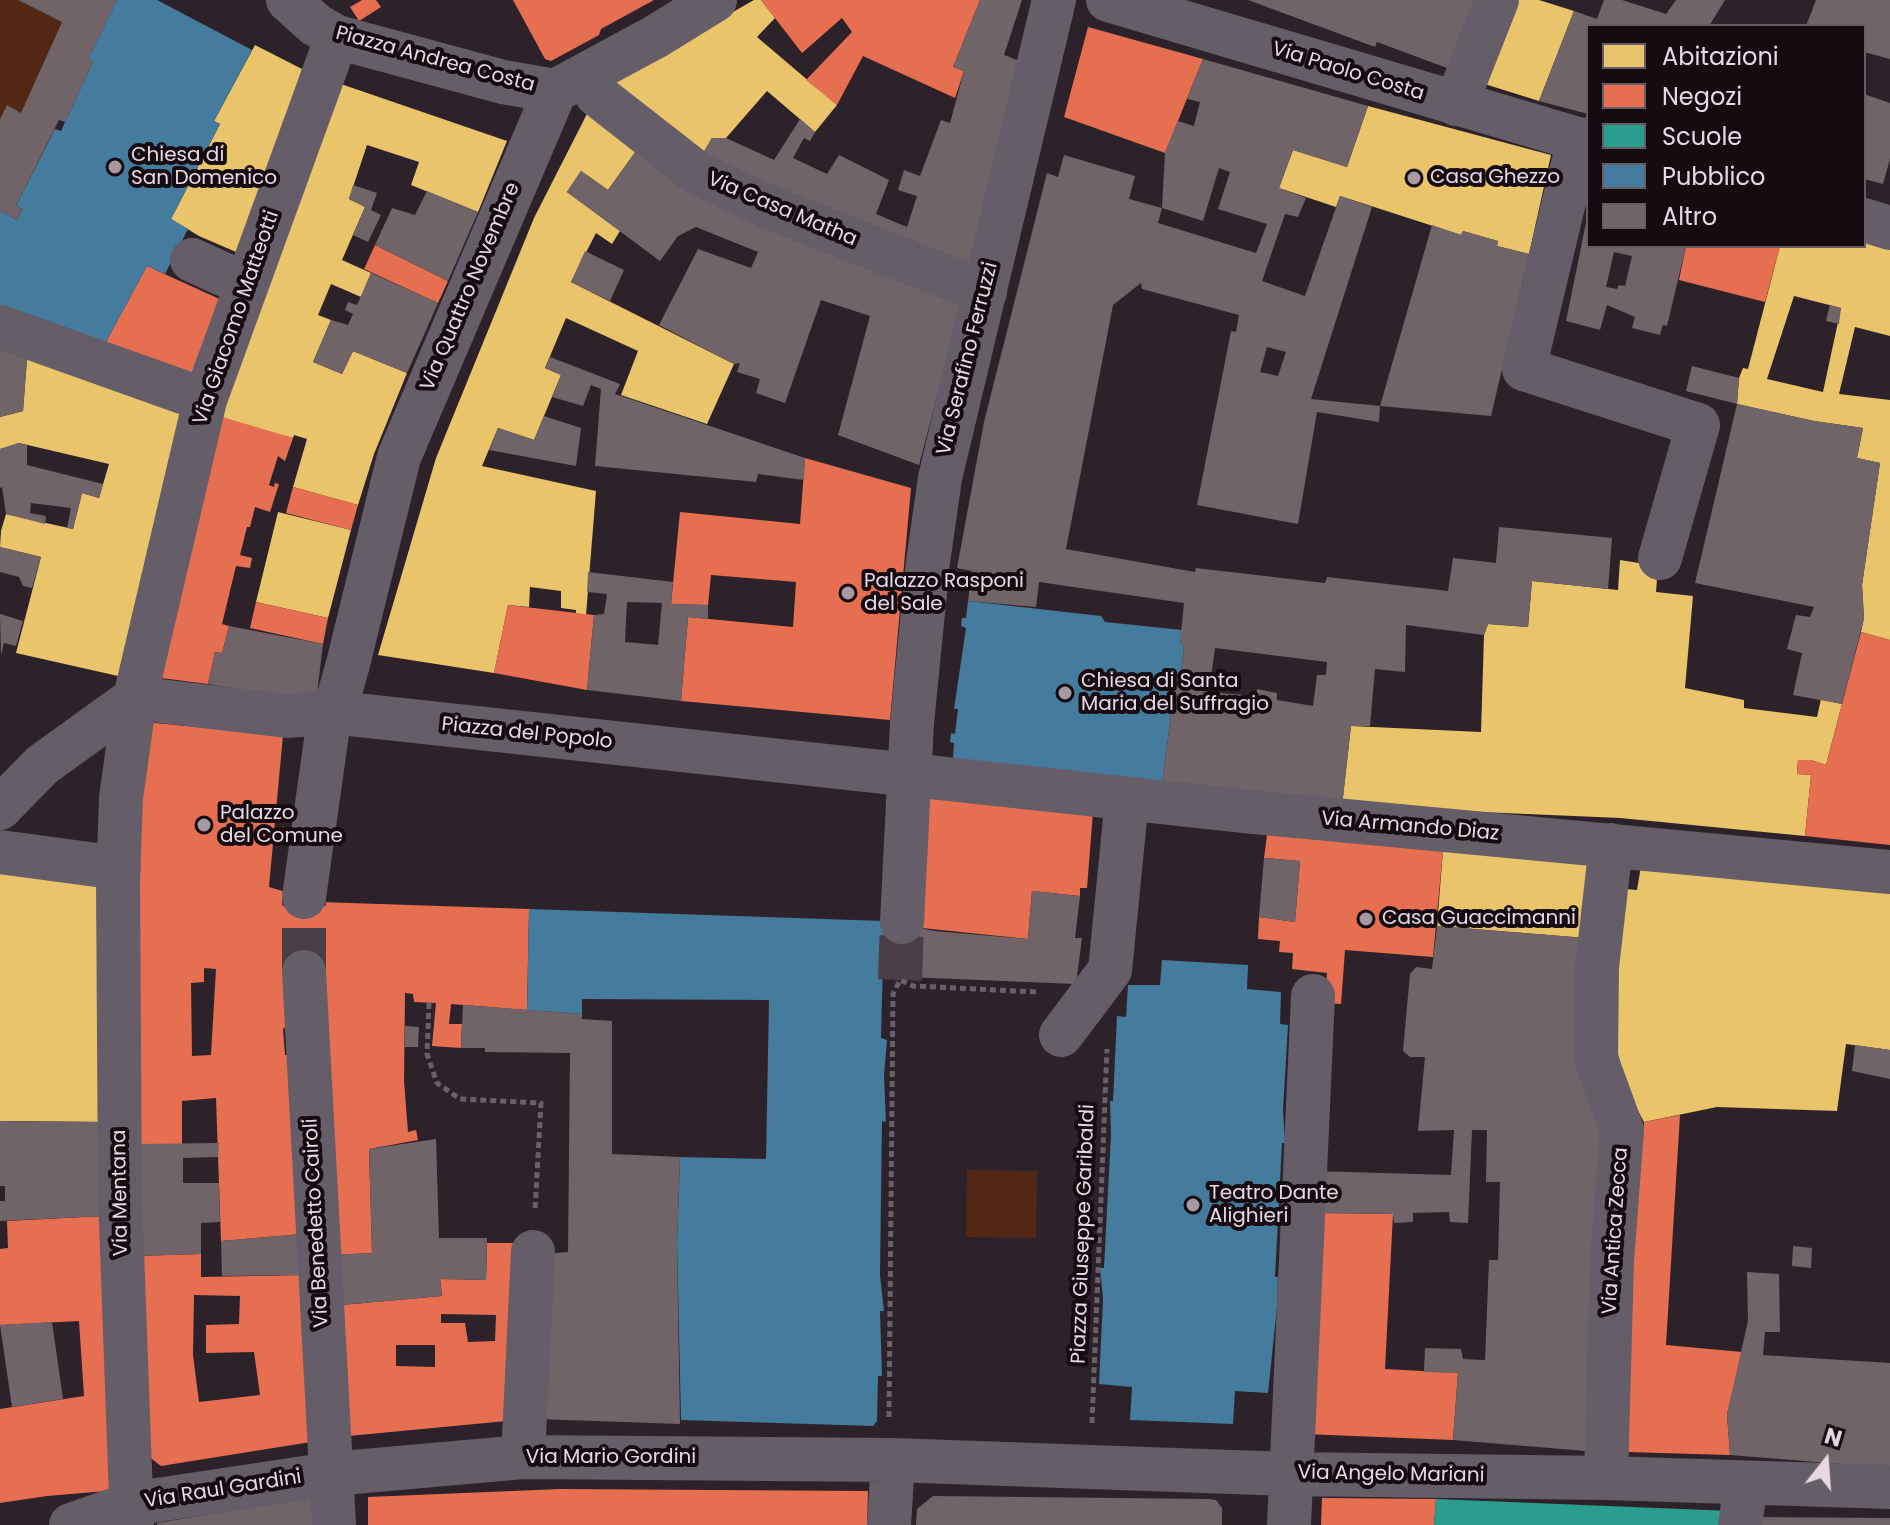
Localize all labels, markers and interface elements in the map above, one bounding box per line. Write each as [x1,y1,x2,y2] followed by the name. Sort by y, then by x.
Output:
[333,22,537,98] street label: Piazza Andrea Costa
[1586,24,1866,248] legend
[1269,37,1427,107] street label: Via Paolo Costa
[1662,40,1779,73] text: Abitazioni
[1662,80,1742,113] text: Negozi
[1662,120,1742,153] text: Scuole
[131,144,277,191] place label: Chiesa di San Domenico
[106,158,124,176] marker: Chiesa di San Domenico
[1662,160,1765,193] text: Pubblico
[1430,166,1560,190] place label: Casa Ghezzo
[704,168,860,252] street label: Via Casa Matha
[1405,169,1423,187] marker: Casa Ghezzo
[416,179,526,395] street label: Via Quattro Novembre
[1662,200,1717,233] text: Altro
[189,208,285,428] street label: Via Giacomo Matteotti
[932,260,1004,458] street label: Via Serafino Ferruzzi
[864,570,1024,617] place label: Palazzo Rasponi del Sale
[839,584,857,602] marker: Palazzo Rasponi del Sale
[1081,670,1269,717] place label: Chiesa di Santa Maria del Suffragio
[1056,684,1074,702] marker: Chiesa di Santa Maria del Suffragio
[440,713,614,755] street label: Piazza del Popolo
[220,802,343,849] place label: Palazzo del Comune
[1320,807,1500,847] street label: Via Armando Diaz
[195,816,213,834] marker: Palazzo del Comune
[1382,907,1576,931] place label: Casa Guaccimanni
[1357,910,1375,928] marker: Casa Guaccimanni
[1067,1104,1101,1364] street label: Piazza Giuseppe Garibaldi
[300,1118,334,1328] street label: Via Benedetto Cairoli
[108,1129,134,1257] street label: Via Mentana
[1598,1146,1634,1316] street label: Via Antica Zecca
[1209,1182,1339,1229] place label: Teatro Dante Alighieri
[1184,1196,1202,1214] marker: Teatro Dante Alighieri
[1821,1420,1846,1455] text: N
[1786,1421,1866,1501] north arrow
[526,1446,696,1470] street label: Via Mario Gordini
[1297,1461,1485,1489] street label: Via Angelo Mariani
[143,1466,303,1514] street label: Via Raul Gardini

